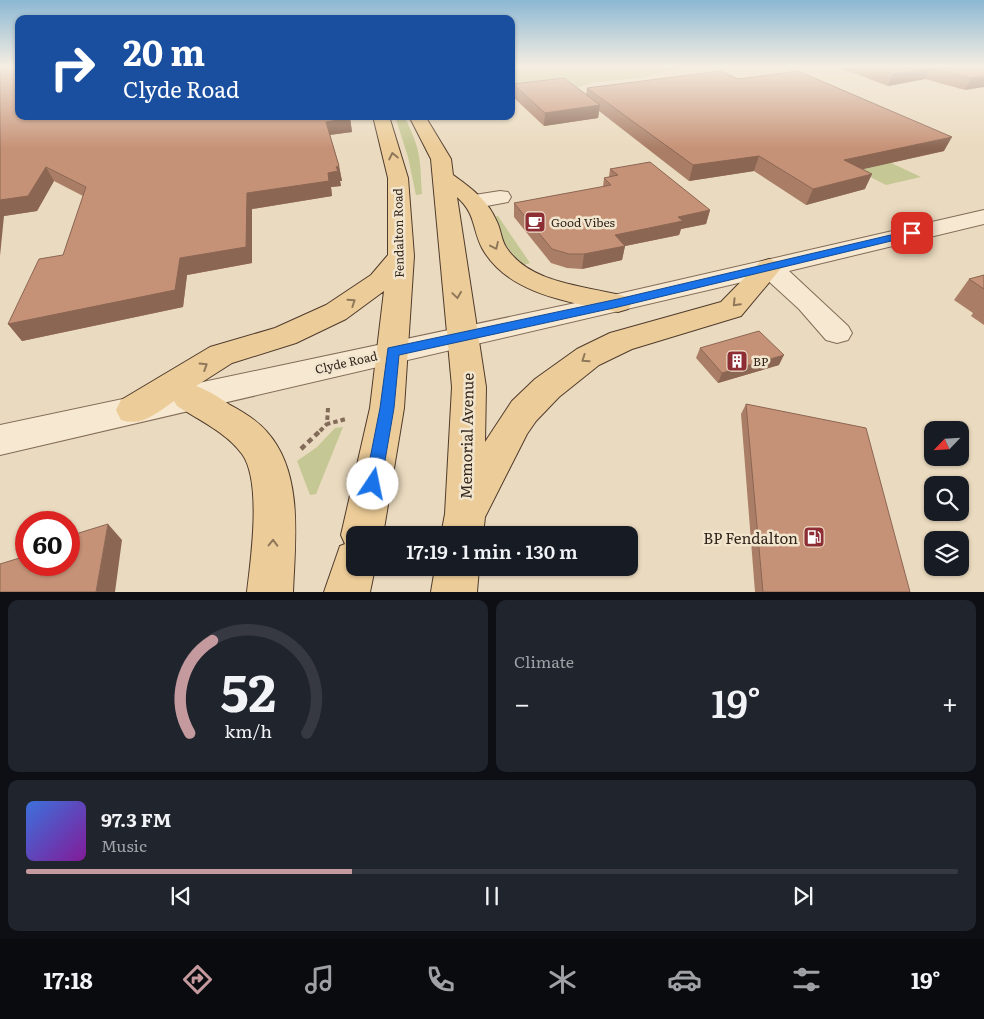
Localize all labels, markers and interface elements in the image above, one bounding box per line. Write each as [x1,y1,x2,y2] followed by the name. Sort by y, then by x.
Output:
[123,25,205,77] text: 20 m
[40,35,105,100] icon: right
[123,72,239,105] text: Clyde Road
[388,151,399,160] one-way arrow
[388,187,408,278] street label: Fendalton Road
[523,210,547,234] cafe icon: Good Vibes
[891,212,933,254] pin
[551,213,616,231] place label: Good Vibes
[898,219,926,247] icon: arrive
[488,241,499,250] one-way arrow
[451,292,462,300] one-way arrow
[733,297,742,306] one-way arrow
[346,299,356,308] one-way arrow
[313,346,380,378] street label: Clyde Road
[725,349,749,373] building icon: BP
[753,352,768,370] place label: BP
[581,353,591,362] one-way arrow
[198,363,207,372] one-way arrow
[453,372,479,499] street label: Memorial Avenue
[924,421,969,466] north arrow
[924,421,969,576] map controls
[346,457,398,509] position arrow
[924,476,969,521] button: search
[15,511,80,576] speed limit sign: 60
[802,525,826,549] fuel station icon: BP Fendalton
[703,526,798,549] place label: BP Fendalton
[924,531,969,576] button: layers
[406,537,578,565] text: 17:19 · 1 min · 130 m
[268,539,278,546] one-way arrow
[514,649,574,673] text: Climate
[220,651,276,728] text: 52
[711,673,761,730] text: 19°
[514,681,530,723] text: −
[942,681,958,723] text: +
[224,717,272,744] text: km/h
[101,805,172,833] text: 97.3 FM
[101,833,147,857] text: Music
[167,882,195,910] icon: previous
[478,882,506,910] icon: pause
[789,882,817,910] icon: next
[180,962,215,997] icon: directions
[302,962,337,997] icon: music
[423,962,458,997] icon: phone
[545,962,580,997] icon: climate
[667,962,702,997] icon: car
[789,962,824,997] icon: filters
[43,963,93,996] text: 17:18
[911,963,940,996] text: 19°

